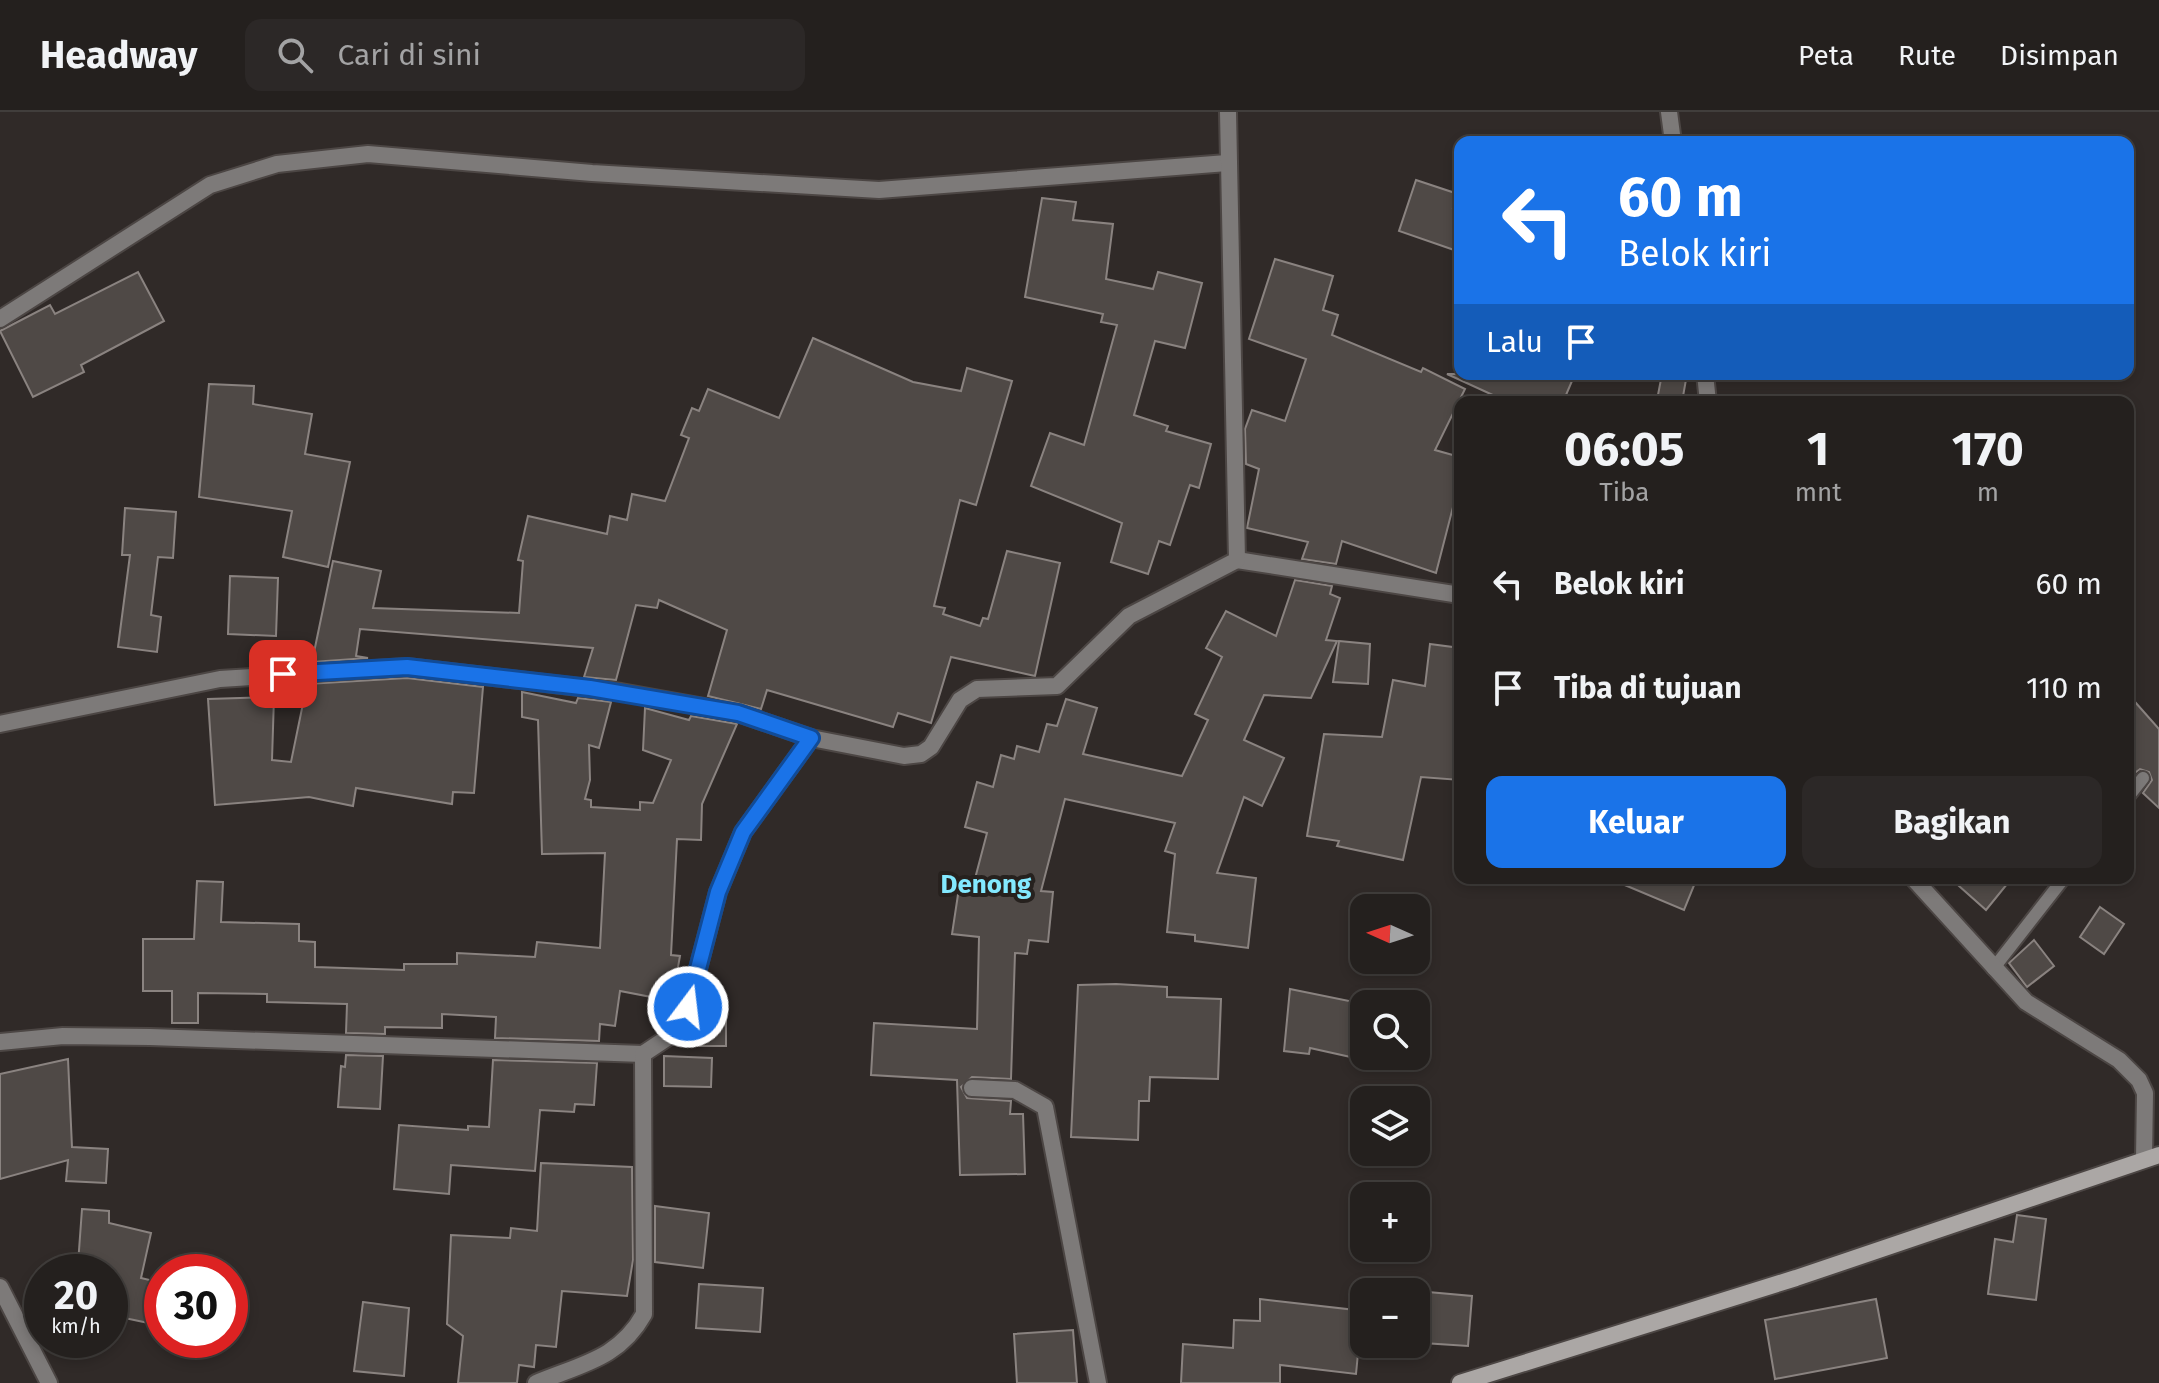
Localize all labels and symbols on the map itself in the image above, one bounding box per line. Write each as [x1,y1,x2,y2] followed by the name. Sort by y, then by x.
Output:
[249,640,317,708] pin
[941,869,1032,900] district label: Denong
[1350,894,1430,974] north arrow
[646,965,730,1049] position arrow
[144,1254,248,1358] speed limit sign: 30

